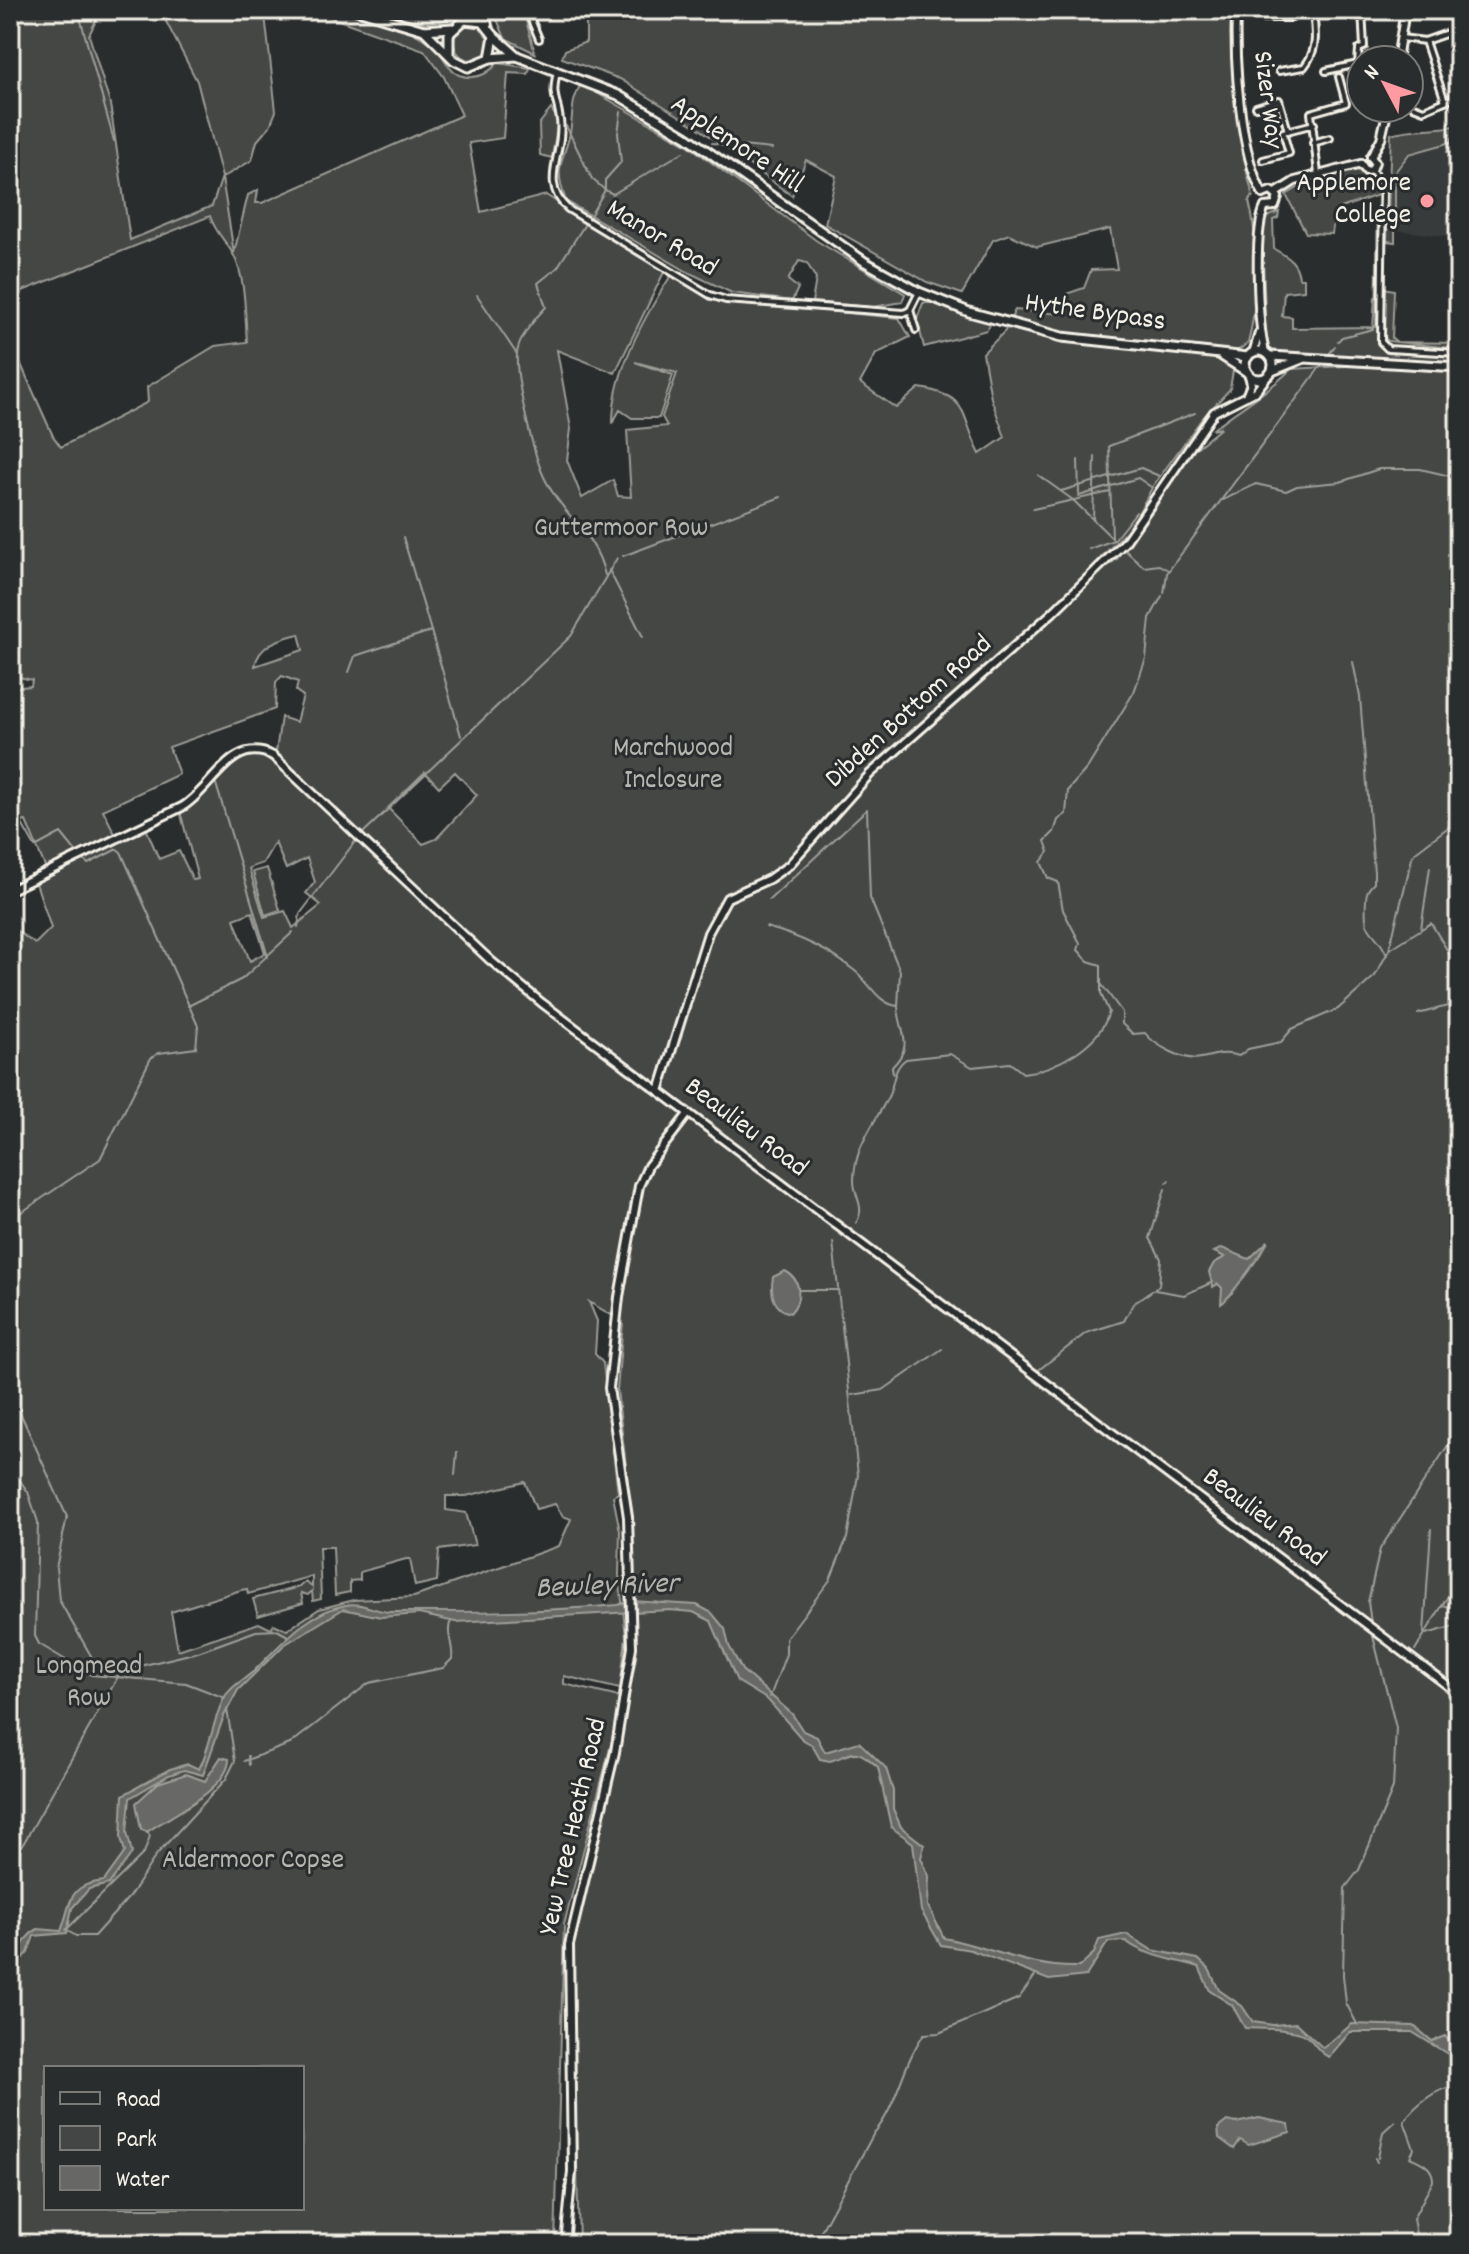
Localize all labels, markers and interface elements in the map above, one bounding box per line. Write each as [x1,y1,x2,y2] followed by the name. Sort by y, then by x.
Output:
[1345,44,1425,124] north arrow
[1240,49,1292,152] street label: Sizer Way
[1357,59,1388,87] text: N
[661,86,811,206] street label: Applemore Hill
[1297,165,1411,237] place label: Applemore College
[598,191,724,289] street label: Manor Road
[1418,192,1436,210] marker: Applemore College
[1022,284,1168,344] street label: Hythe Bypass
[534,510,708,550] park label: Guttermoor Row
[817,627,1003,799] street label: Dibden Bottom Road
[613,730,733,802] park label: Marchwood Inclosure
[675,1069,815,1189] street label: Beaulieu Road
[1193,1459,1333,1579] street label: Beaulieu Road
[535,1564,682,1612] water label: Bewley River
[36,1648,142,1720] park label: Longmead Row
[531,1715,619,1939] street label: Yew Tree Heath Road
[162,1842,344,1882] park label: Aldermoor Copse
[44,2066,304,2210] legend
[116,2084,161,2118] text: Road
[116,2124,157,2158] text: Park
[116,2164,169,2198] text: Water

